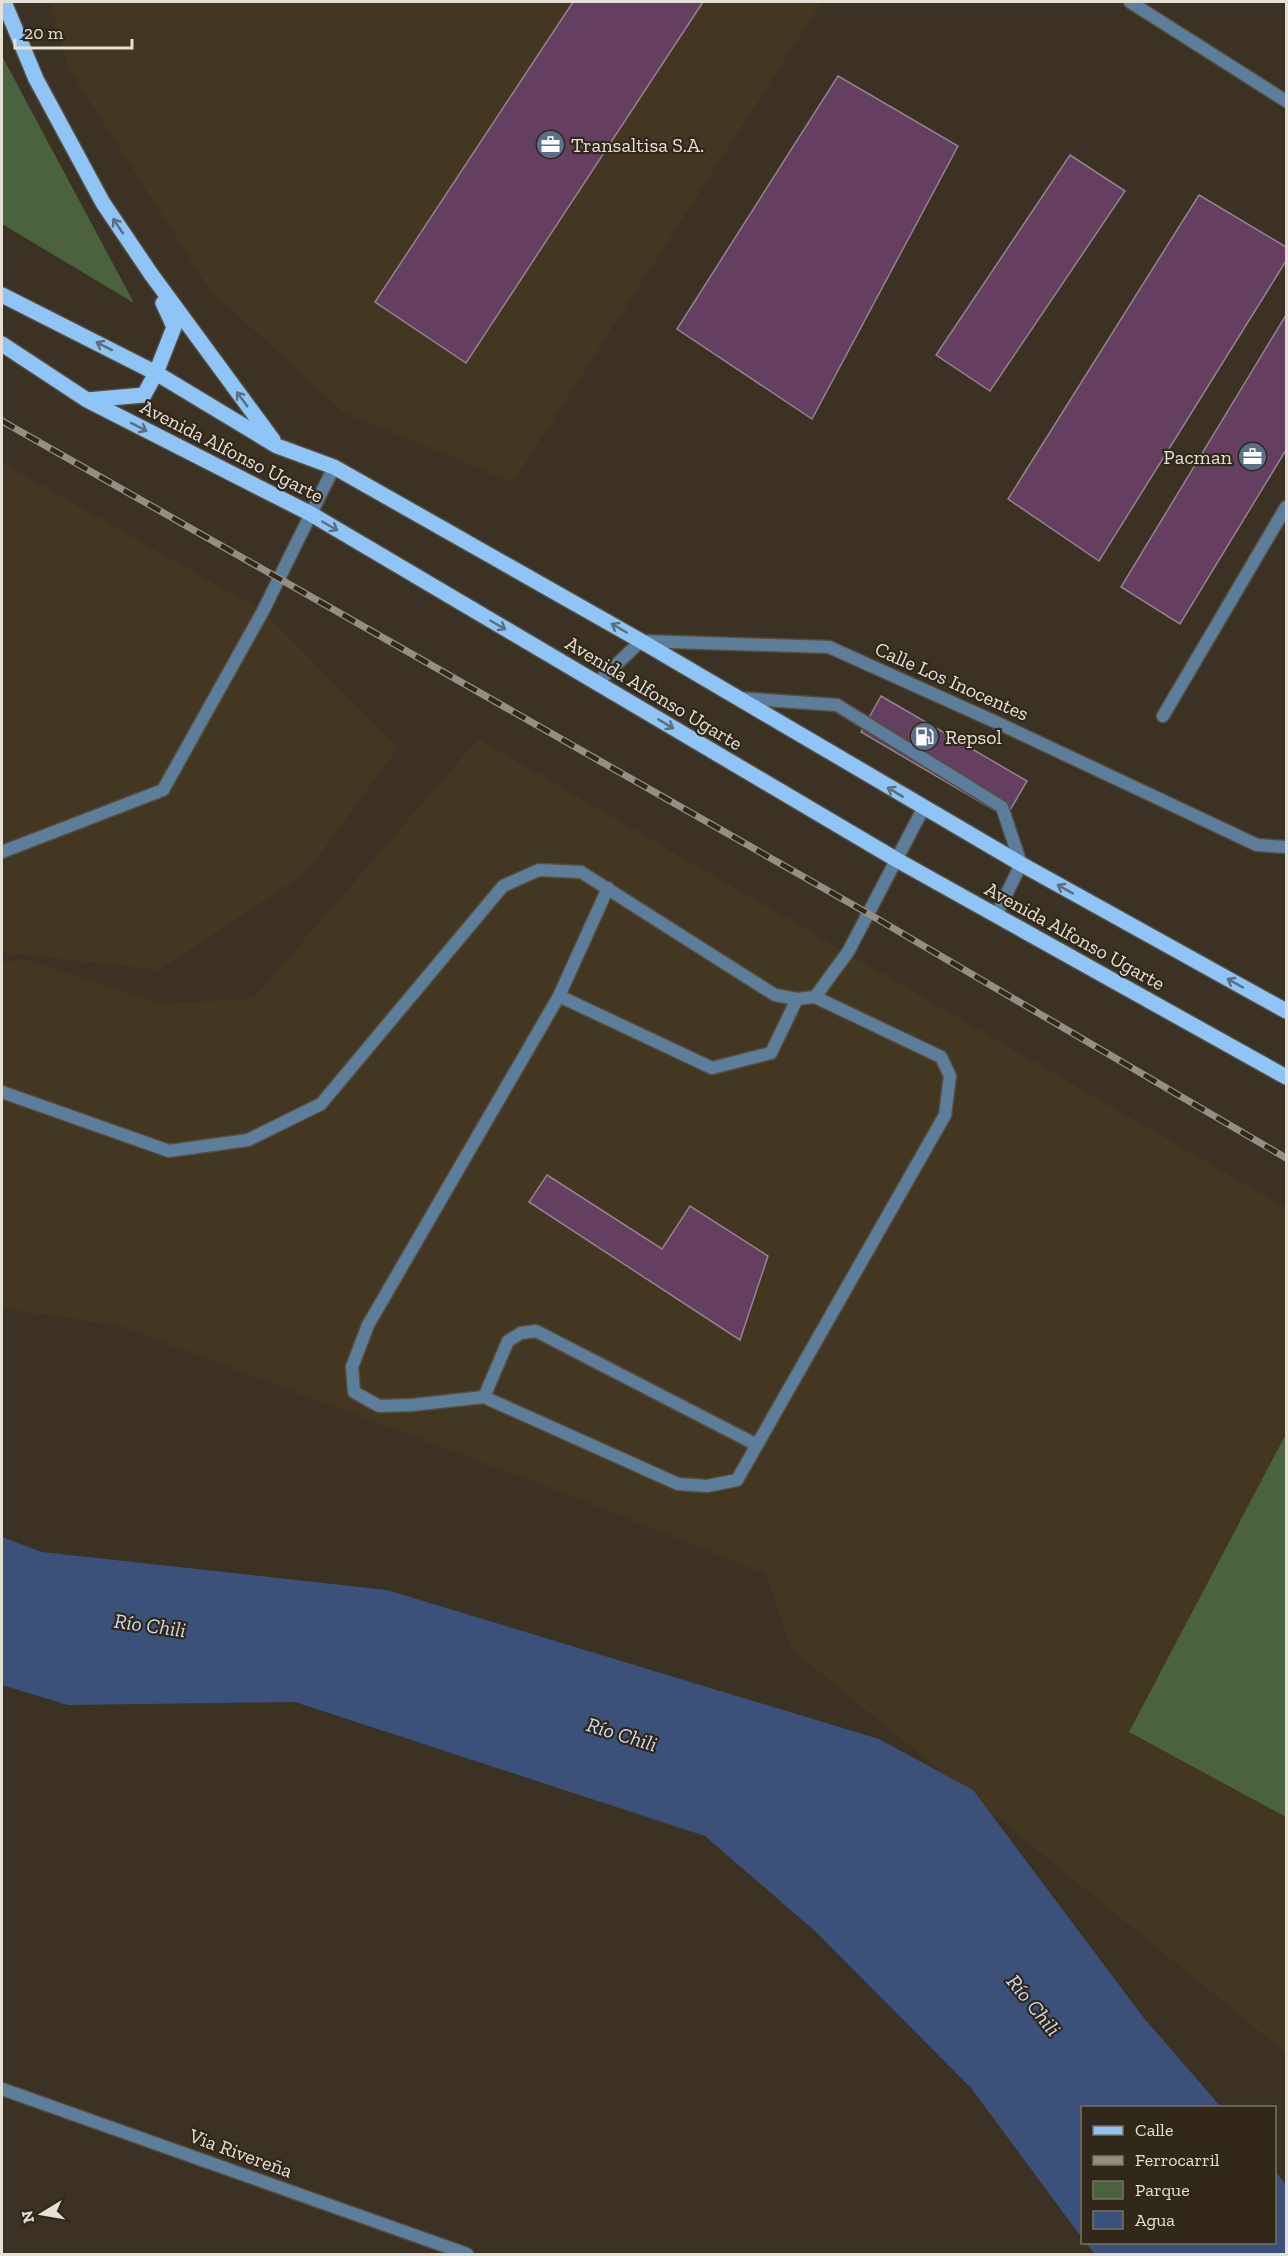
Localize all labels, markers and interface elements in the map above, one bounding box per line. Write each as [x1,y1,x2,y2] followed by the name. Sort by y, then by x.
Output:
[15,12,132,50] scale bar
[24,22,64,44] text: 20 m
[534,129,566,161] office icon: Transaltisa S.A.
[571,133,704,157] place label: Transaltisa S.A.
[112,218,124,235] one-way arrow
[95,340,113,352] one-way arrow
[236,391,248,407] one-way arrow
[136,394,328,508] street label: Avenida Alfonso Ugarte
[129,421,147,433] one-way arrow
[1237,441,1269,473] office icon: Pacman
[1163,445,1233,469] place label: Pacman
[321,520,338,532] one-way arrow
[489,619,506,631] one-way arrow
[611,622,628,634] one-way arrow
[561,631,747,755] street label: Avenida Alfonso Ugarte
[872,636,1032,726] street label: Calle Los Inocentes
[657,718,674,730] one-way arrow
[908,721,940,753] fuel station icon: Repsol
[945,725,1002,749] place label: Repsol
[887,786,904,798] one-way arrow
[981,876,1169,996] street label: Avenida Alfonso Ugarte
[1056,882,1073,894] one-way arrow
[1227,977,1244,989] one-way arrow
[113,1608,187,1642] water label: Río Chili
[584,1711,660,1757] water label: Río Chili
[1002,1969,1066,2041] water label: Río Chili
[1081,2106,1276,2244] legend
[1135,2119,1173,2141] text: Calle
[185,2123,296,2183] street label: Via Rivereña
[1135,2149,1220,2171] text: Ferrocarril
[1135,2179,1190,2201] text: Parque
[12,2184,72,2244] north arrow
[17,2209,38,2225] text: N
[1135,2209,1175,2231] text: Agua

